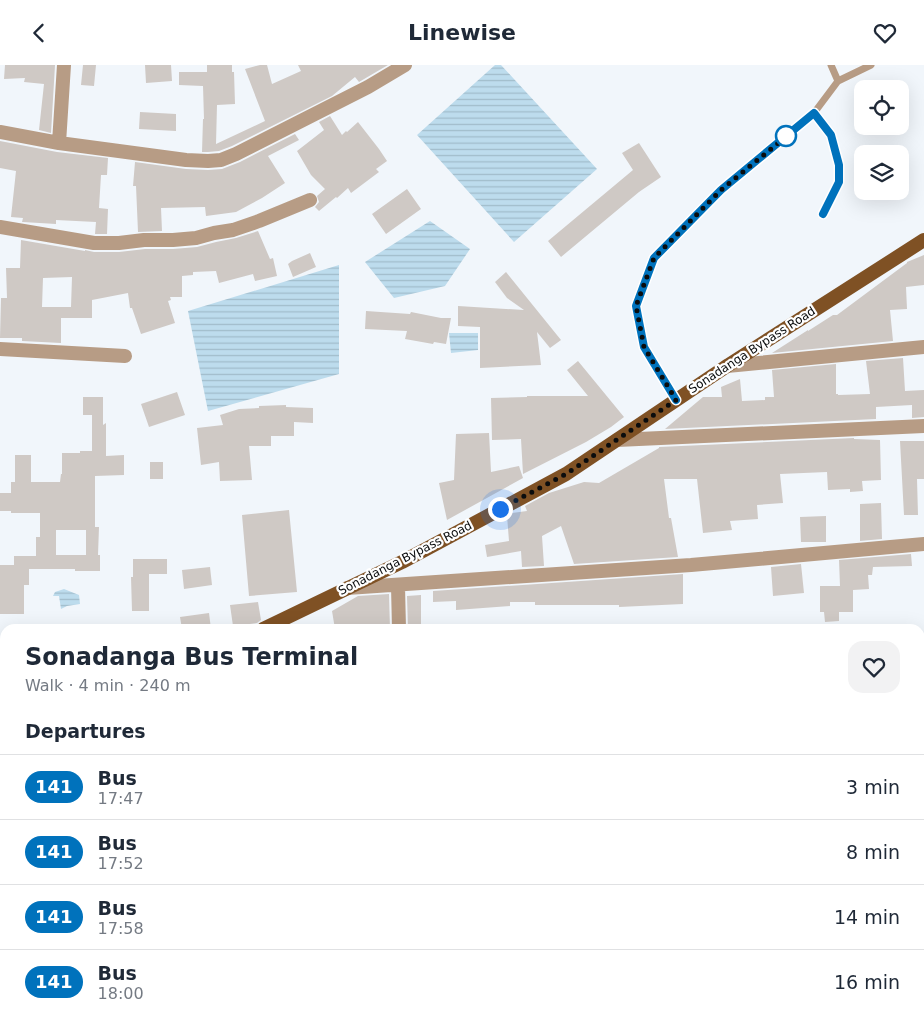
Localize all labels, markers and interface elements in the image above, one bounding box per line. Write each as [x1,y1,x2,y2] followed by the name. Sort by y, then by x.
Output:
[25,19,53,47] icon: back
[871,19,899,47] icon: heart
[408,20,516,45] text: Linewise
[854,80,909,200] map controls
[854,80,909,135] button: locate
[775,125,797,147] unlabelled marker
[854,145,909,200] button: layers
[686,304,818,396] street label: Sonadanga Bypass Road
[488,497,513,522] your location
[336,518,474,598] street label: Sonadanga Bypass Road
[848,641,900,693] button: heart
[25,643,358,671] text: Sonadanga Bus Terminal
[25,676,190,695] text: Walk · 4 min · 240 m
[25,720,146,742] text: Departures
[98,767,137,789] text: Bus
[35,776,73,797] text: 141
[846,776,900,798] text: 3 min
[98,789,144,808] text: 17:47
[98,832,137,854] text: Bus
[35,841,73,862] text: 141
[846,841,900,863] text: 8 min
[98,854,144,873] text: 17:52
[98,897,137,919] text: Bus
[35,906,73,927] text: 141
[834,906,900,928] text: 14 min
[98,919,144,938] text: 17:58
[98,962,137,984] text: Bus
[35,971,73,992] text: 141
[834,971,900,993] text: 16 min
[98,984,144,1003] text: 18:00

